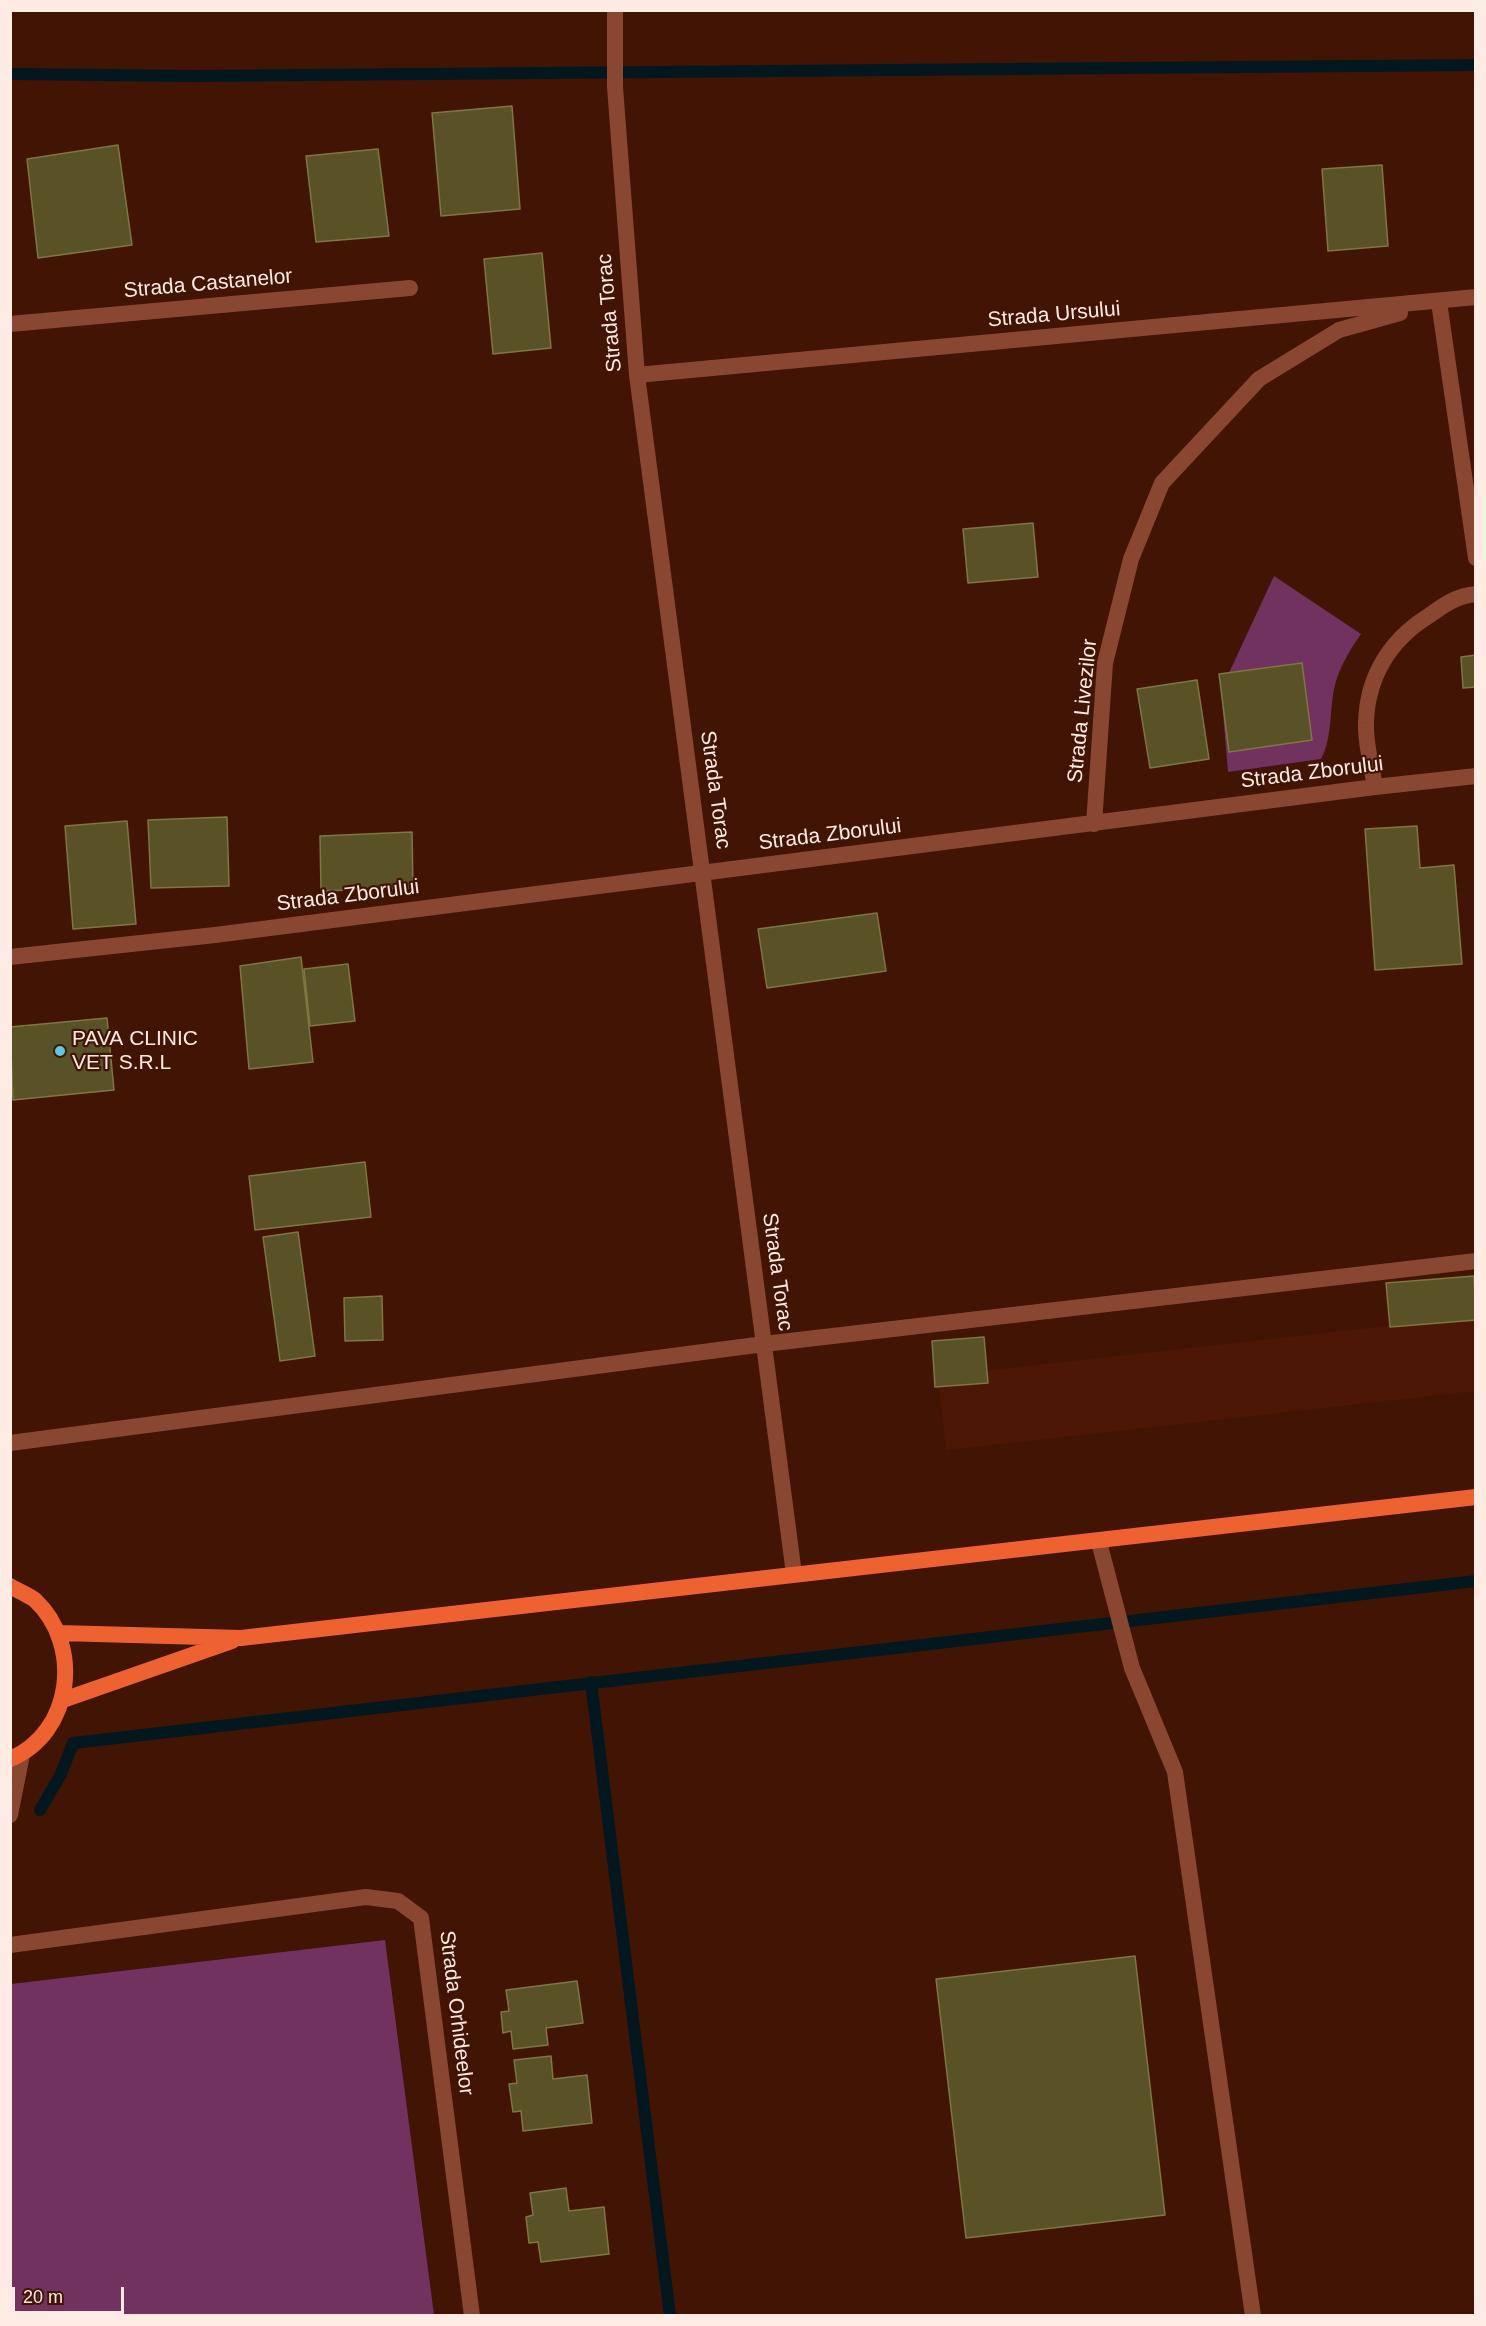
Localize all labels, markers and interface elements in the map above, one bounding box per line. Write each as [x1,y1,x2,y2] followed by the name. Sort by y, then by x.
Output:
[592,253,628,373] street label: Strada Torac
[123,264,293,304] street label: Strada Castanelor
[987,297,1121,333] street label: Strada Ursului
[1063,638,1103,784] street label: Strada Livezilor
[694,729,736,851] street label: Strada Torac
[1239,752,1385,794] street label: Strada Zborului
[757,814,903,856] street label: Strada Zborului
[275,875,421,917] street label: Strada Zborului
[72,1026,198,1076] place label: PAVA CLINIC VET S.R.L
[53,1044,67,1058] marker: PAVA CLINIC VET S.R.L
[756,1211,798,1333] street label: Strada Torac
[433,1929,479,2097] street label: Strada Orhideelor
[15,2275,128,2313] scale bar
[23,2287,63,2307] text: 20 m

